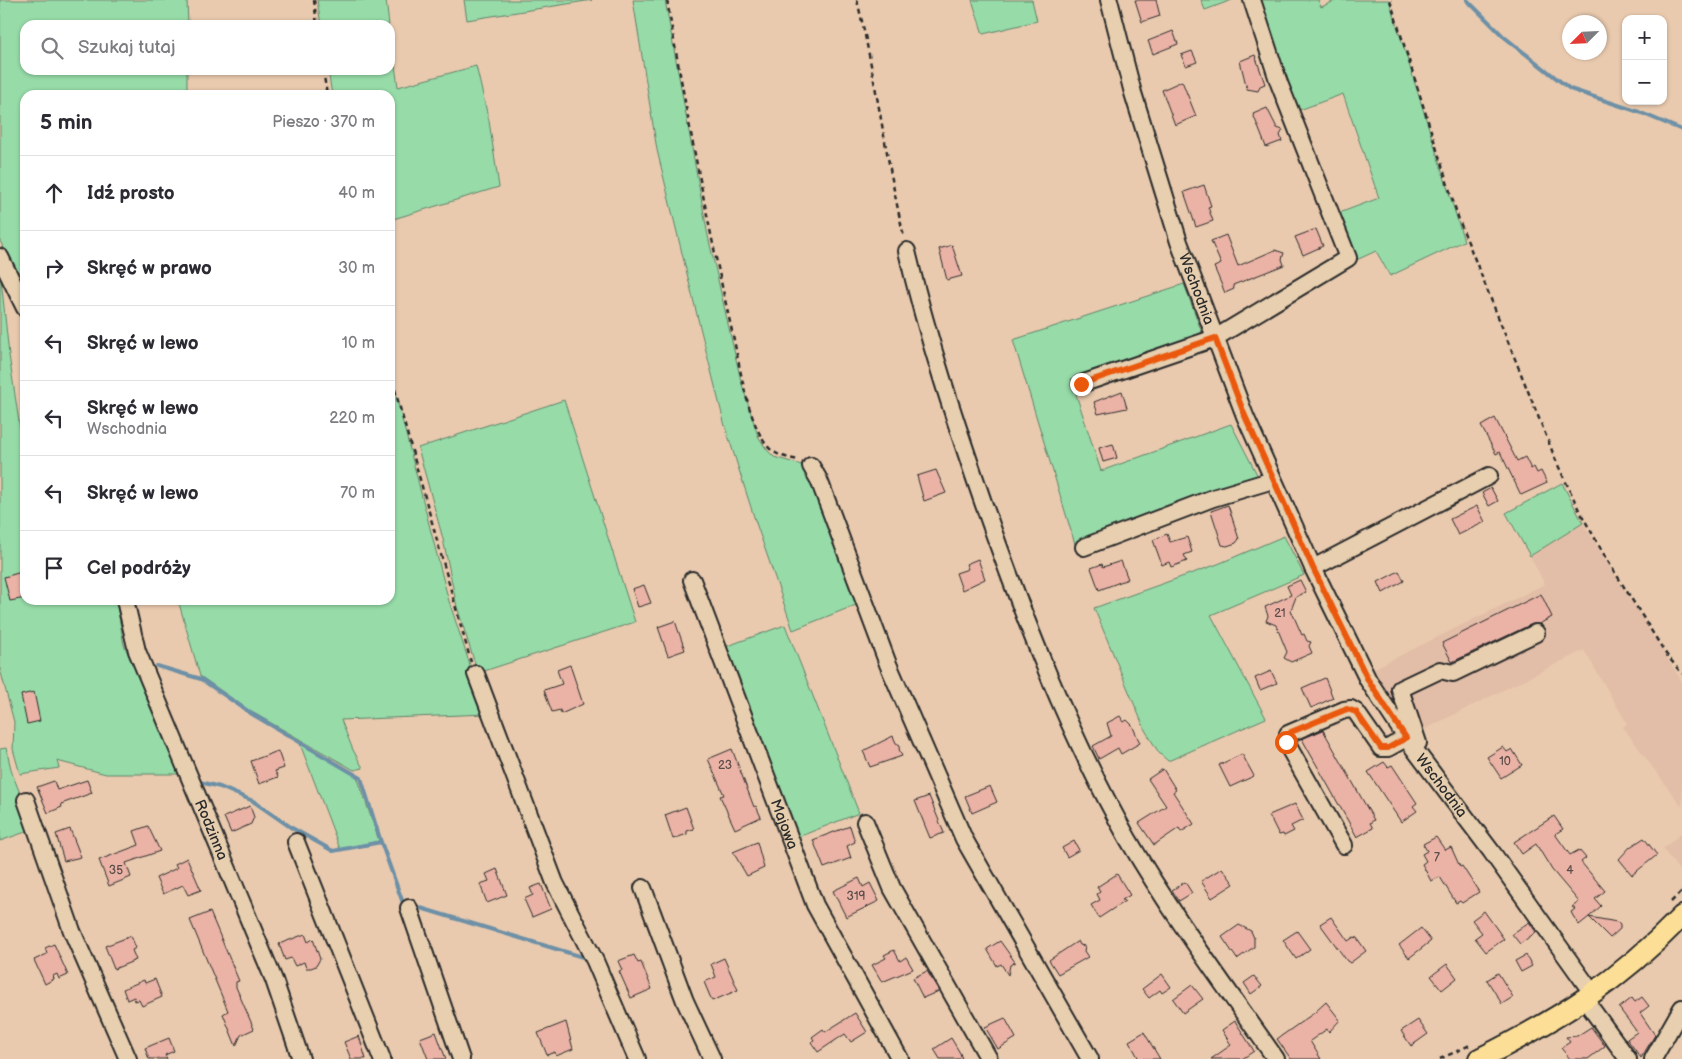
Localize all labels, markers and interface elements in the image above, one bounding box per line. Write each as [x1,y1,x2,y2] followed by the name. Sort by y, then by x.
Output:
[1562,15,1607,60] north arrow
[1622,15,1667,105] map controls
[1622,15,1667,60] button: +
[20,20,395,75] search box
[38,34,66,62] icon: search
[78,36,175,59] text: Szukaj tutaj
[1622,60,1667,105] button: −
[40,110,93,135] text: 5 min
[272,113,375,132] text: Pieszo · 370 m
[40,179,68,207] icon: ahead
[87,182,175,205] text: Idź prosto
[338,184,375,203] text: 40 m
[1174,251,1218,327] street label: Wschodnia
[40,254,68,282] icon: right
[87,257,212,280] text: Skręć w prawo
[338,259,375,278] text: 30 m
[40,329,68,357] icon: left
[87,332,199,355] text: Skręć w lewo
[342,334,375,353] text: 10 m
[1070,373,1093,396] route end
[87,397,199,420] text: Skręć w lewo
[40,404,68,432] icon: left
[329,409,375,428] text: 220 m
[87,420,167,439] text: Wschodnia
[40,479,68,507] icon: left
[87,482,199,505] text: Skręć w lewo
[340,484,375,503] text: 70 m
[40,554,68,582] icon: arrive
[87,557,191,580] text: Cel podróży
[1274,606,1286,621] house number: 21
[1275,731,1298,754] route start
[1411,750,1471,821] street label: Wschodnia
[1499,754,1511,769] house number: 10
[718,758,732,773] house number: 23
[190,797,232,863] street label: Rodzinna
[766,797,802,852] street label: Majowa
[1434,850,1440,865] house number: 7
[109,863,123,878] house number: 35
[1566,863,1574,878] house number: 4
[847,889,866,904] house number: 319

